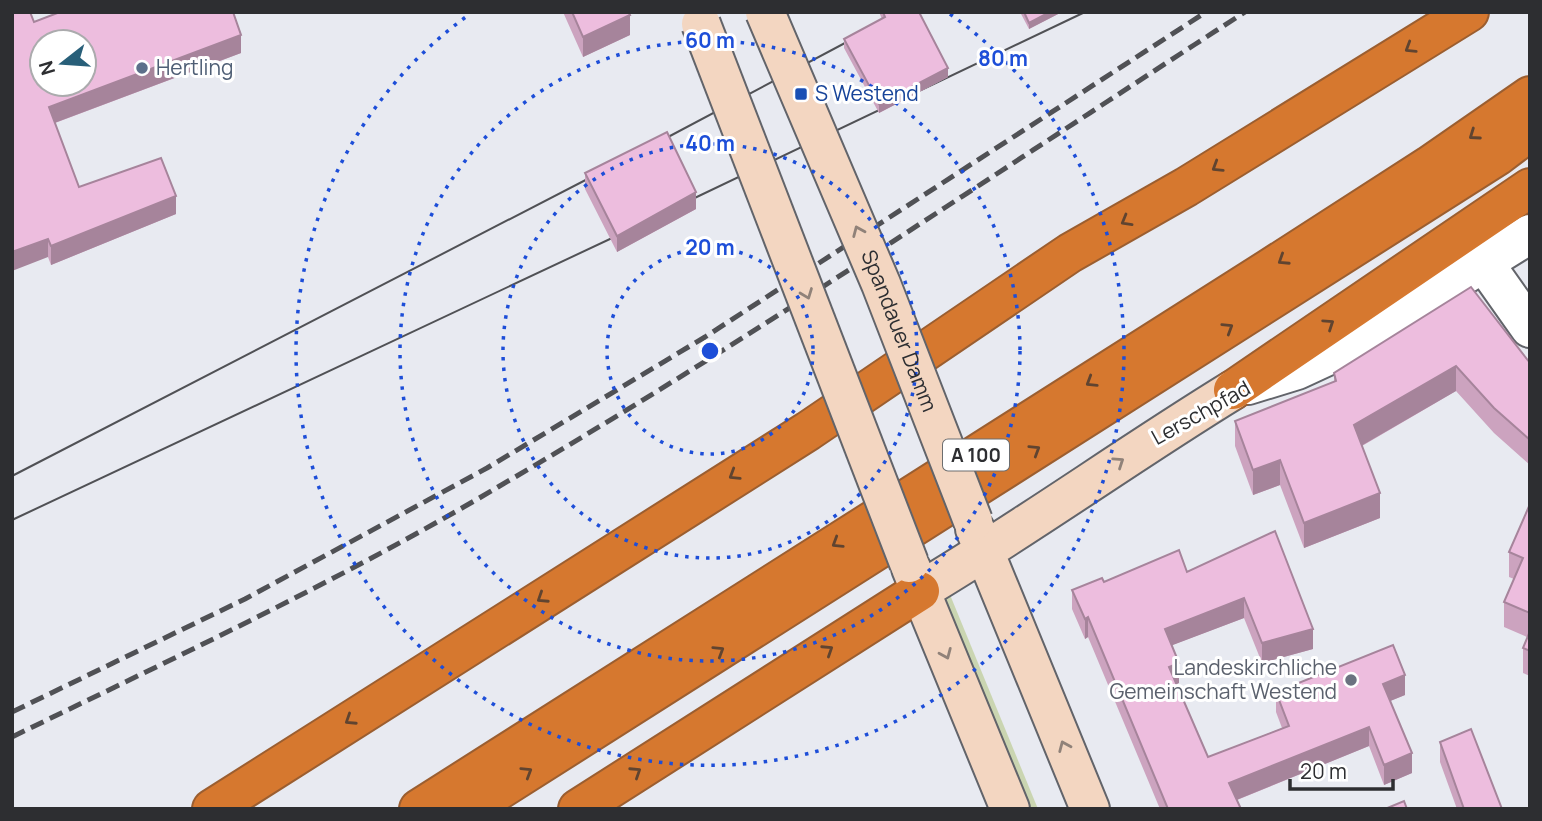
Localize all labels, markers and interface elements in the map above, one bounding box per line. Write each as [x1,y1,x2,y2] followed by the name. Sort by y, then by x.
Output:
[685,26,735,54] text: 60 m
[28,28,98,98] north arrow
[1405,40,1418,53] one-way arrow
[978,44,1028,72] text: 80 m
[156,53,233,81] place label: Hertling
[32,58,61,78] text: N
[134,60,150,76] marker: Hertling
[815,79,919,107] place label: S Westend
[793,86,809,102] marker: S Westend
[1469,127,1482,139] one-way arrow
[685,129,735,157] text: 40 m
[1211,159,1224,172] one-way arrow
[1121,213,1134,226] one-way arrow
[853,225,867,237] one-way arrow
[685,233,735,261] text: 20 m
[855,245,944,416] street label: Spandauer Damm
[1278,251,1291,264] one-way arrow
[799,288,813,300] one-way arrow
[1321,320,1334,332] one-way arrow
[1220,324,1233,337] one-way arrow
[698,339,722,363] centre of rings
[1086,373,1099,386] one-way arrow
[1146,373,1255,451] street label: Lerschpfad
[943,440,1009,470] road number: A 100
[1028,446,1041,459] one-way arrow
[1111,458,1124,470] one-way arrow
[728,467,741,480] one-way arrow
[832,534,845,547] one-way arrow
[537,589,550,602] one-way arrow
[820,645,833,658] one-way arrow
[711,646,724,659] one-way arrow
[938,647,952,659] one-way arrow
[1110,653,1337,705] place label: Landeskirchliche Gemeinschaft Westend
[1343,672,1359,688] marker: Landeskirchliche Gemeinschaft Westend
[345,712,358,725] one-way arrow
[1058,740,1072,753] one-way arrow
[1290,748,1393,792] scale bar
[1300,757,1347,785] text: 20 m
[519,768,532,781] one-way arrow
[628,768,641,780] one-way arrow

